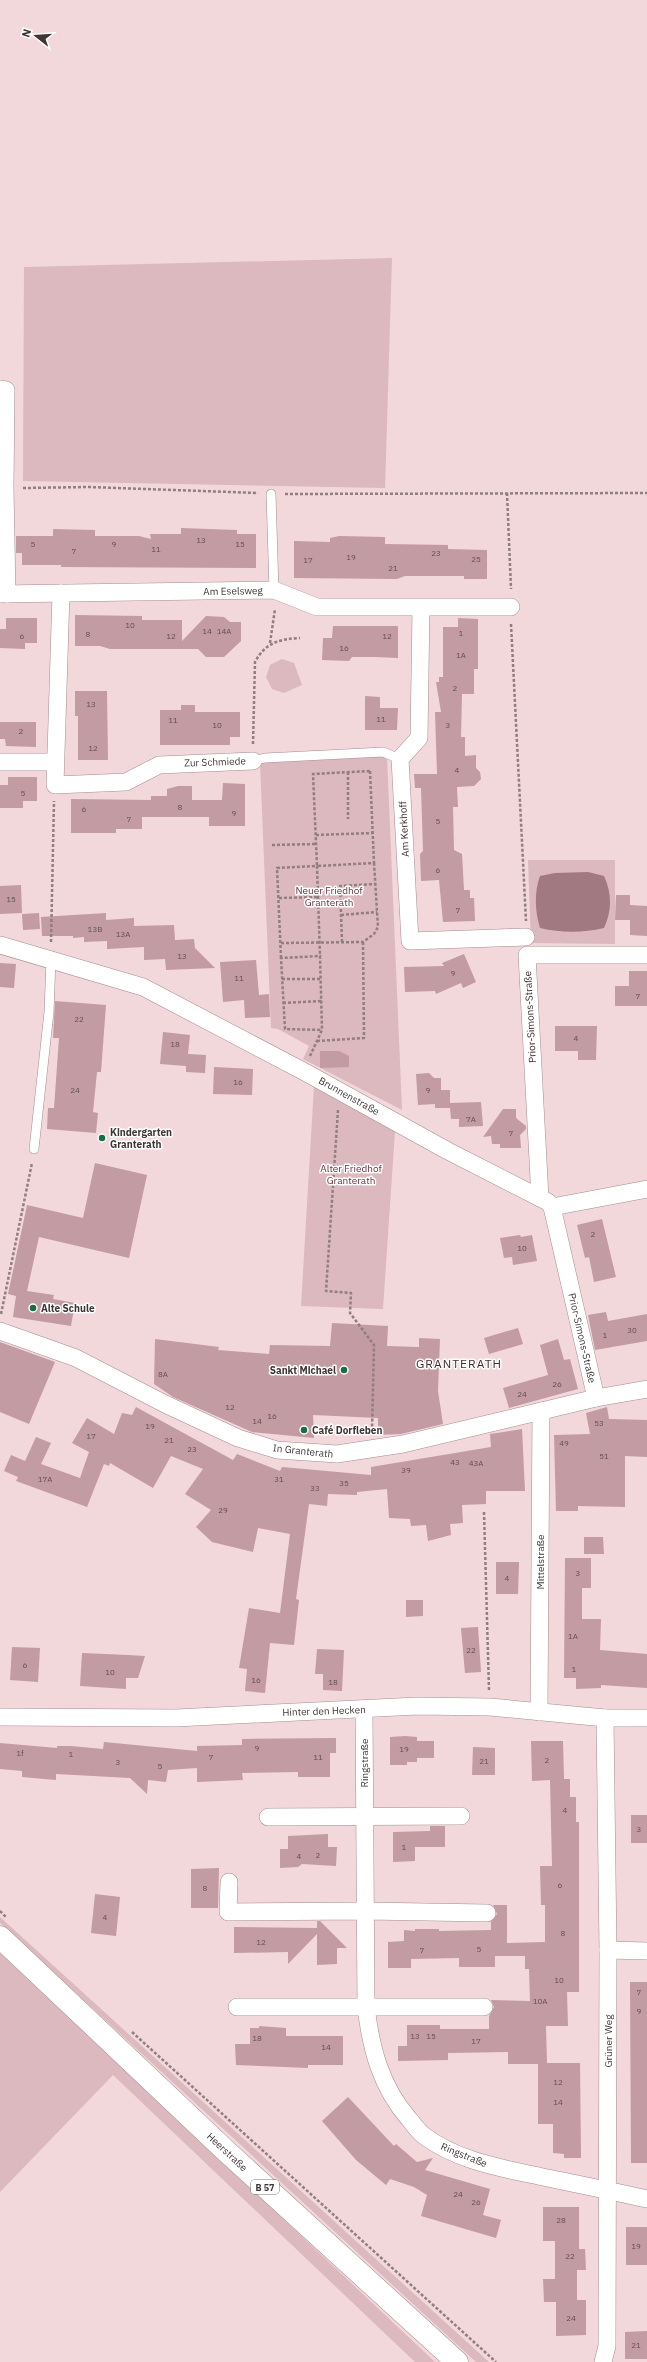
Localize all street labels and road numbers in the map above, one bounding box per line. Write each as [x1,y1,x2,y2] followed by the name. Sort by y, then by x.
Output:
[203,584,264,598] street label: Am Eselsweg
[184,754,247,770] street label: Zur Schmiede
[396,800,412,857] street label: Am Kerkhoff
[521,970,539,1063] street label: Prior-Simons-Straße
[316,1074,382,1118] street label: Brunnenstraße
[565,1292,599,1385] street label: Prior-Simons-Straße
[272,1441,334,1461] street label: In Granterath
[534,1534,547,1589] street label: Mittelstraße
[282,1703,366,1719] street label: Hinter den Hecken
[358,1738,371,1788] street label: Ringstraße
[602,2014,615,2068] street label: Grüner Weg
[204,2130,250,2174] street label: Heerstraße
[439,2140,490,2170] street label: Ringstraße
[251,2180,279,2194] road number: B 57

